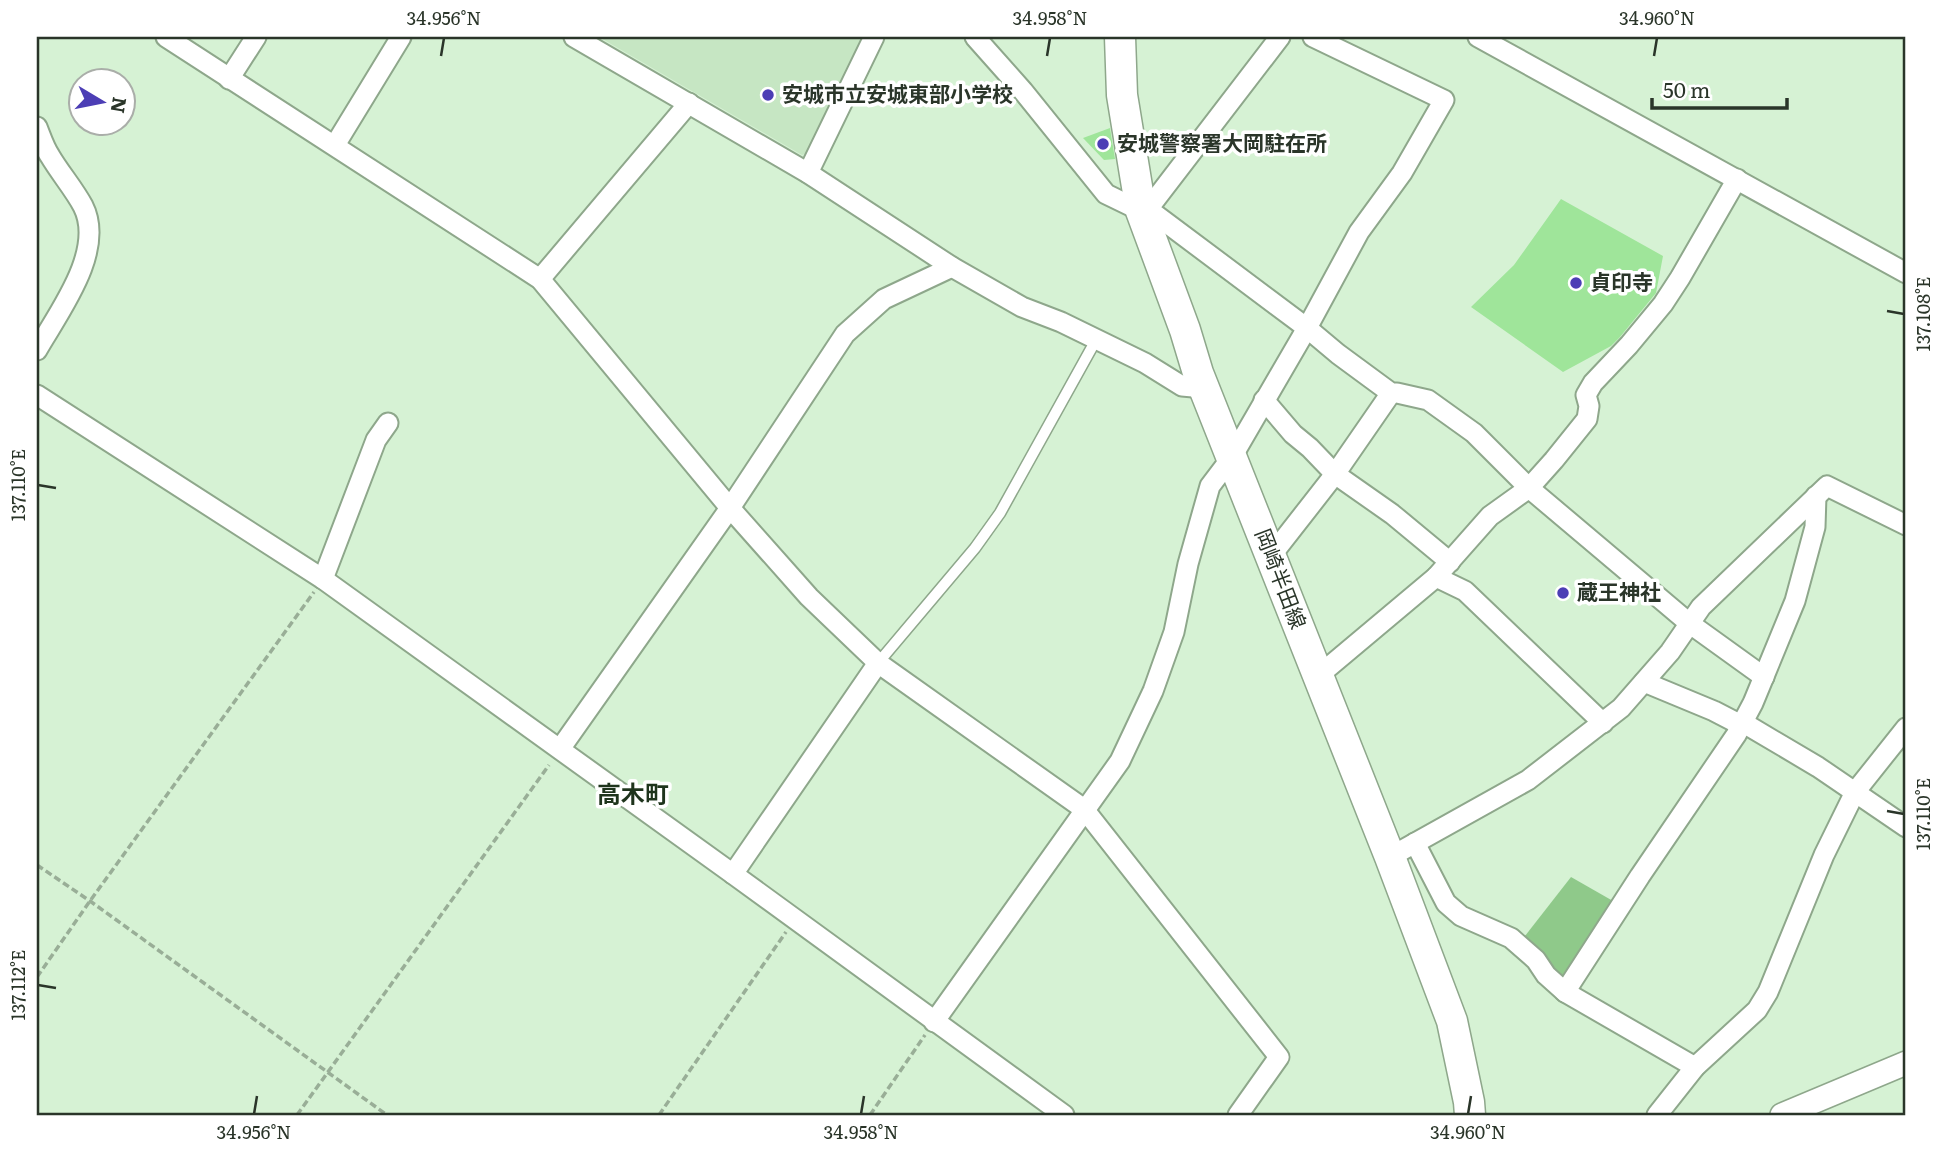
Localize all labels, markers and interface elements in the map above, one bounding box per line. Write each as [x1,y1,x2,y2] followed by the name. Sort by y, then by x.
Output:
[407,4,481,31] text: 34.956°N
[1012,4,1088,31] text: 34.958°N
[1619,4,1695,31] text: 34.960°N
[66,66,136,136] north arrow
[1652,66,1787,110] scale bar
[1663,73,1710,104] text: 50 m
[782,77,1013,108] place label: 安城市立安城東部小学校
[760,87,776,103] marker: 安城市立安城東部小学校
[105,95,135,115] text: N
[1117,126,1327,157] place label: 安城警察署大岡駐在所
[1095,136,1111,152] marker: 安城警察署大岡駐在所
[1590,265,1653,296] place label: 貞印寺
[1568,275,1584,291] marker: 貞印寺
[1909,277,1936,351] text: 137.108°E
[4,449,31,521] text: 137.110°E
[1249,524,1316,633] street label: 岡崎半田線
[1577,575,1661,606] place label: 蔵王神社
[1555,585,1571,601] marker: 蔵王神社
[597,775,669,810] district label: 高木町
[1909,778,1936,850] text: 137.110°E
[4,949,31,1021] text: 137.112°E
[217,1118,291,1145] text: 34.956°N
[823,1118,899,1145] text: 34.958°N
[1430,1118,1506,1145] text: 34.960°N

